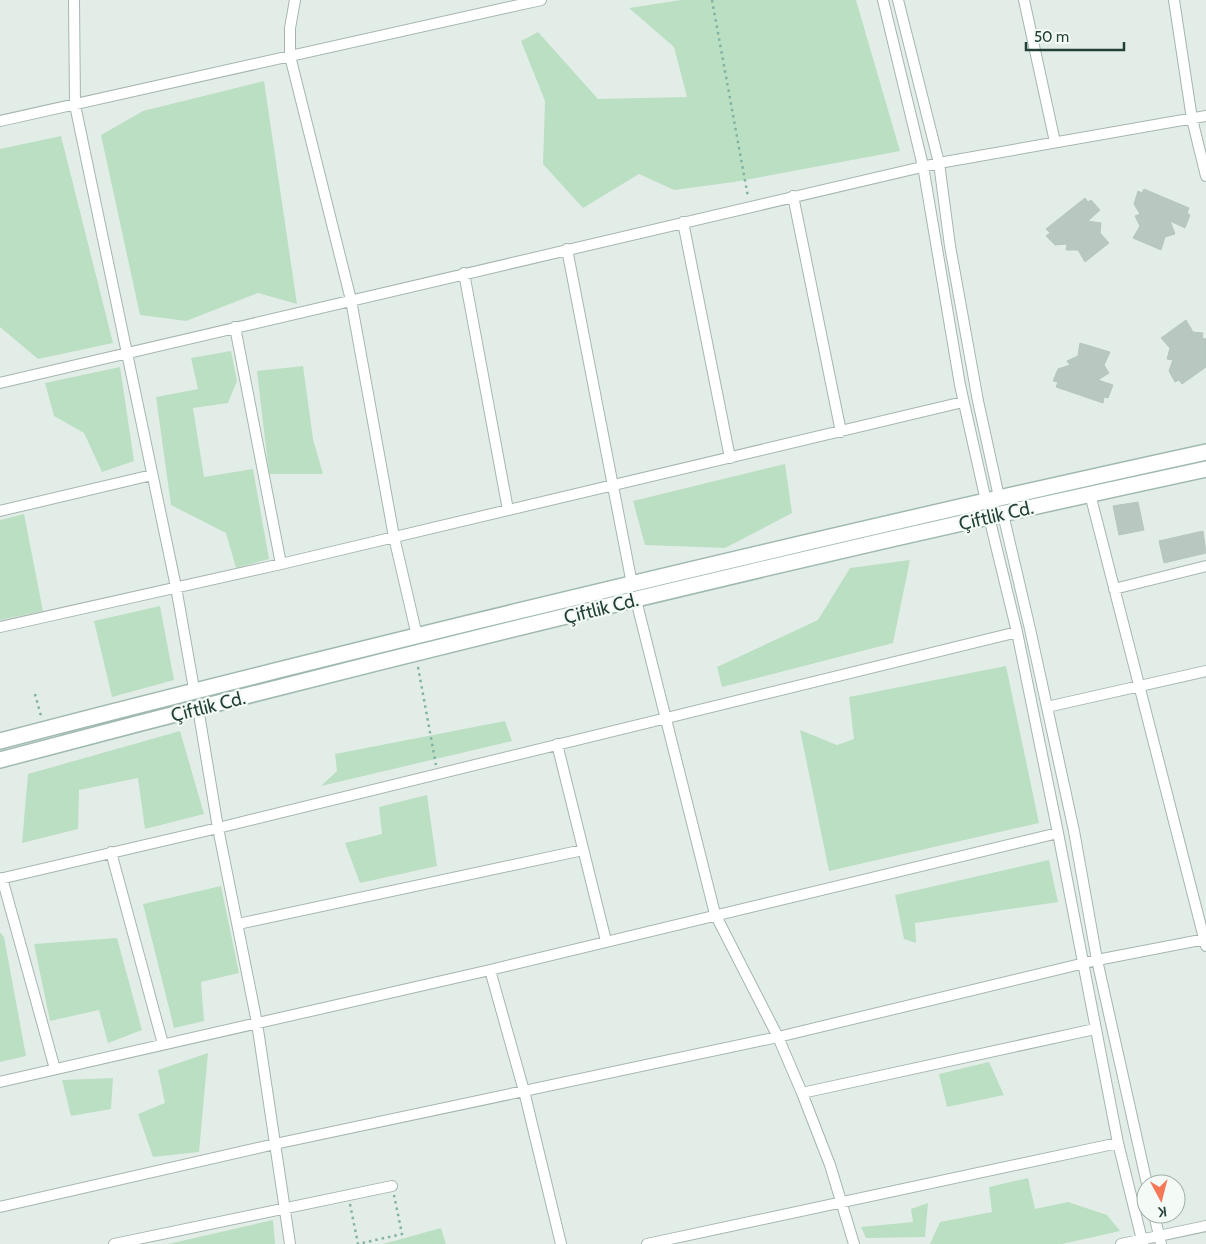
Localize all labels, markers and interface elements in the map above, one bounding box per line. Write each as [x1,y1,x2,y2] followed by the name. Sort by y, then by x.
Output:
[1026,20,1124,52] scale bar
[1034,28,1069,46] text: 50 m
[956,496,1036,535] street label: Çiftlik Cd.
[561,588,641,629] street label: Çiftlik Cd.
[168,686,248,727] street label: Çiftlik Cd.
[1136,1174,1186,1224] north arrow
[1157,1202,1168,1221] text: K

